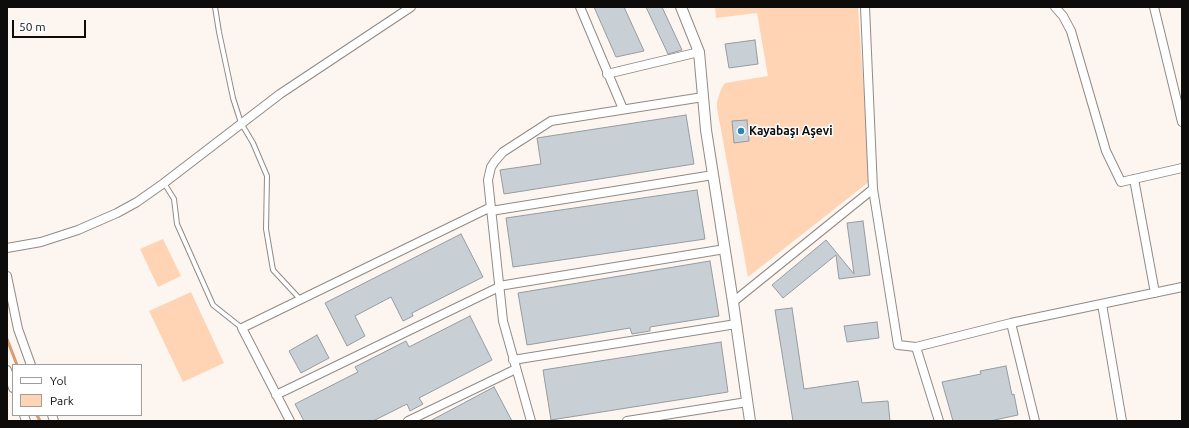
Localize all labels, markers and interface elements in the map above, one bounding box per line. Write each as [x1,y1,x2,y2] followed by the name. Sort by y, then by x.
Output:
[14,12,88,38] scale bar
[19,20,46,33] text: 50 m
[749,124,833,138] place label: Kayabaşı Aşevi
[736,126,746,136] marker: Kayabaşı Aşevi
[12,364,142,416] legend
[50,374,67,387] text: Yol
[50,394,74,407] text: Park

